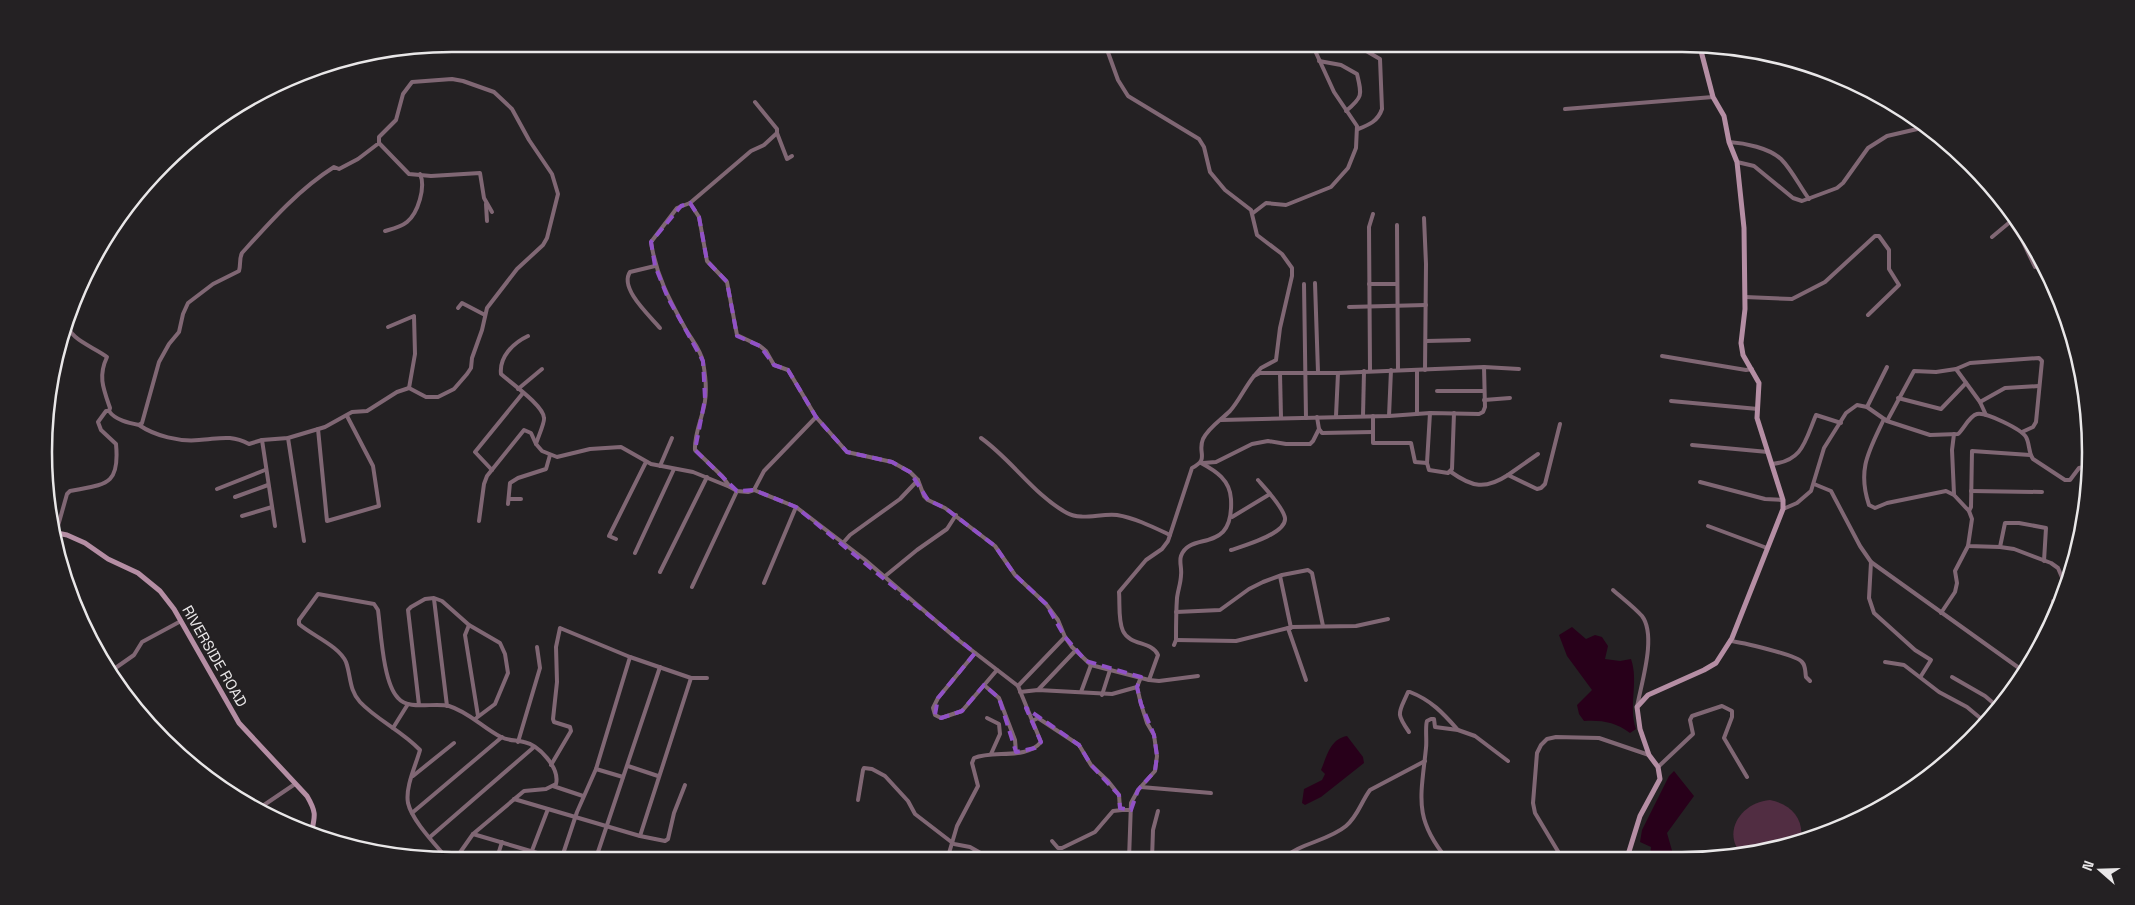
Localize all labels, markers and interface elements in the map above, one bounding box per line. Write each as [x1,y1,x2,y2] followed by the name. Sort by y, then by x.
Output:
[178,602,252,710] street label: RIVERSIDE ROAD
[2075,845,2125,895] north arrow
[2078,858,2098,873] text: N

